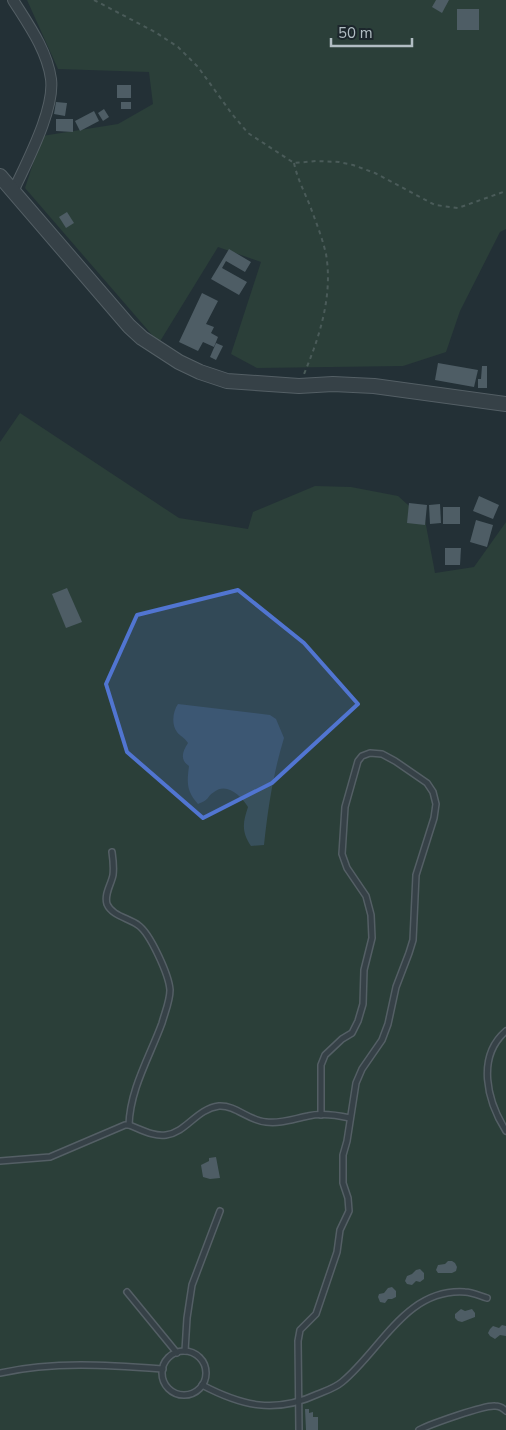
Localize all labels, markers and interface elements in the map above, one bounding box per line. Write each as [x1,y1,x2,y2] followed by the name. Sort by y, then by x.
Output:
[331,15,412,47] scale bar
[338,23,373,43] text: 50 m

